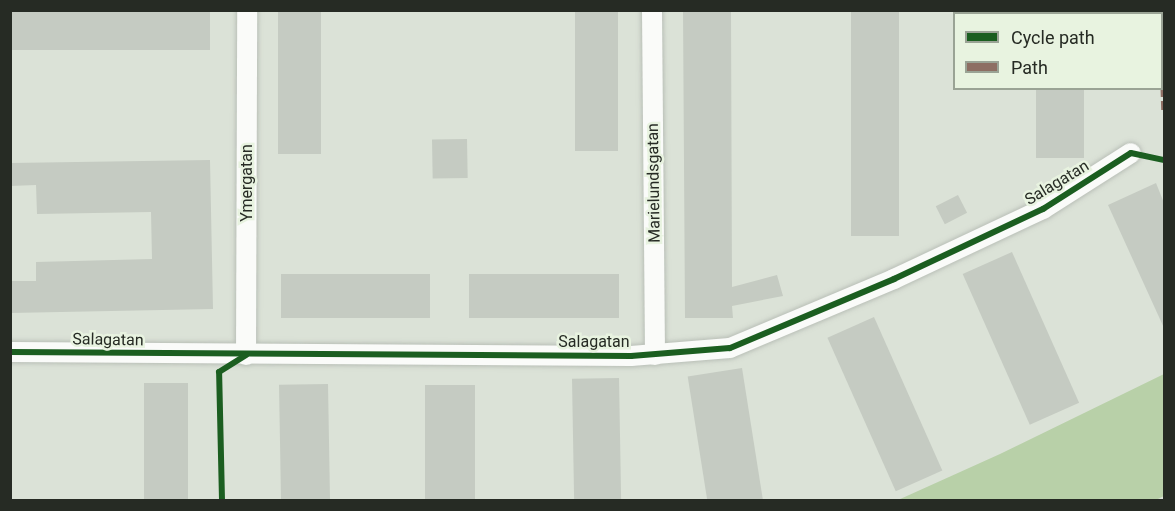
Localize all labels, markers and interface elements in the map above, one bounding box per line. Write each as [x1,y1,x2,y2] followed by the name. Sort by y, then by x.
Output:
[953,12,1163,90] legend
[1011,27,1095,48] text: Cycle path
[1011,57,1048,78] text: Path
[643,123,665,243] street label: Marielundsgatan
[237,144,257,222] street label: Ymergatan
[1022,156,1092,210] street label: Salagatan
[72,330,144,350] street label: Salagatan
[558,332,630,352] street label: Salagatan

